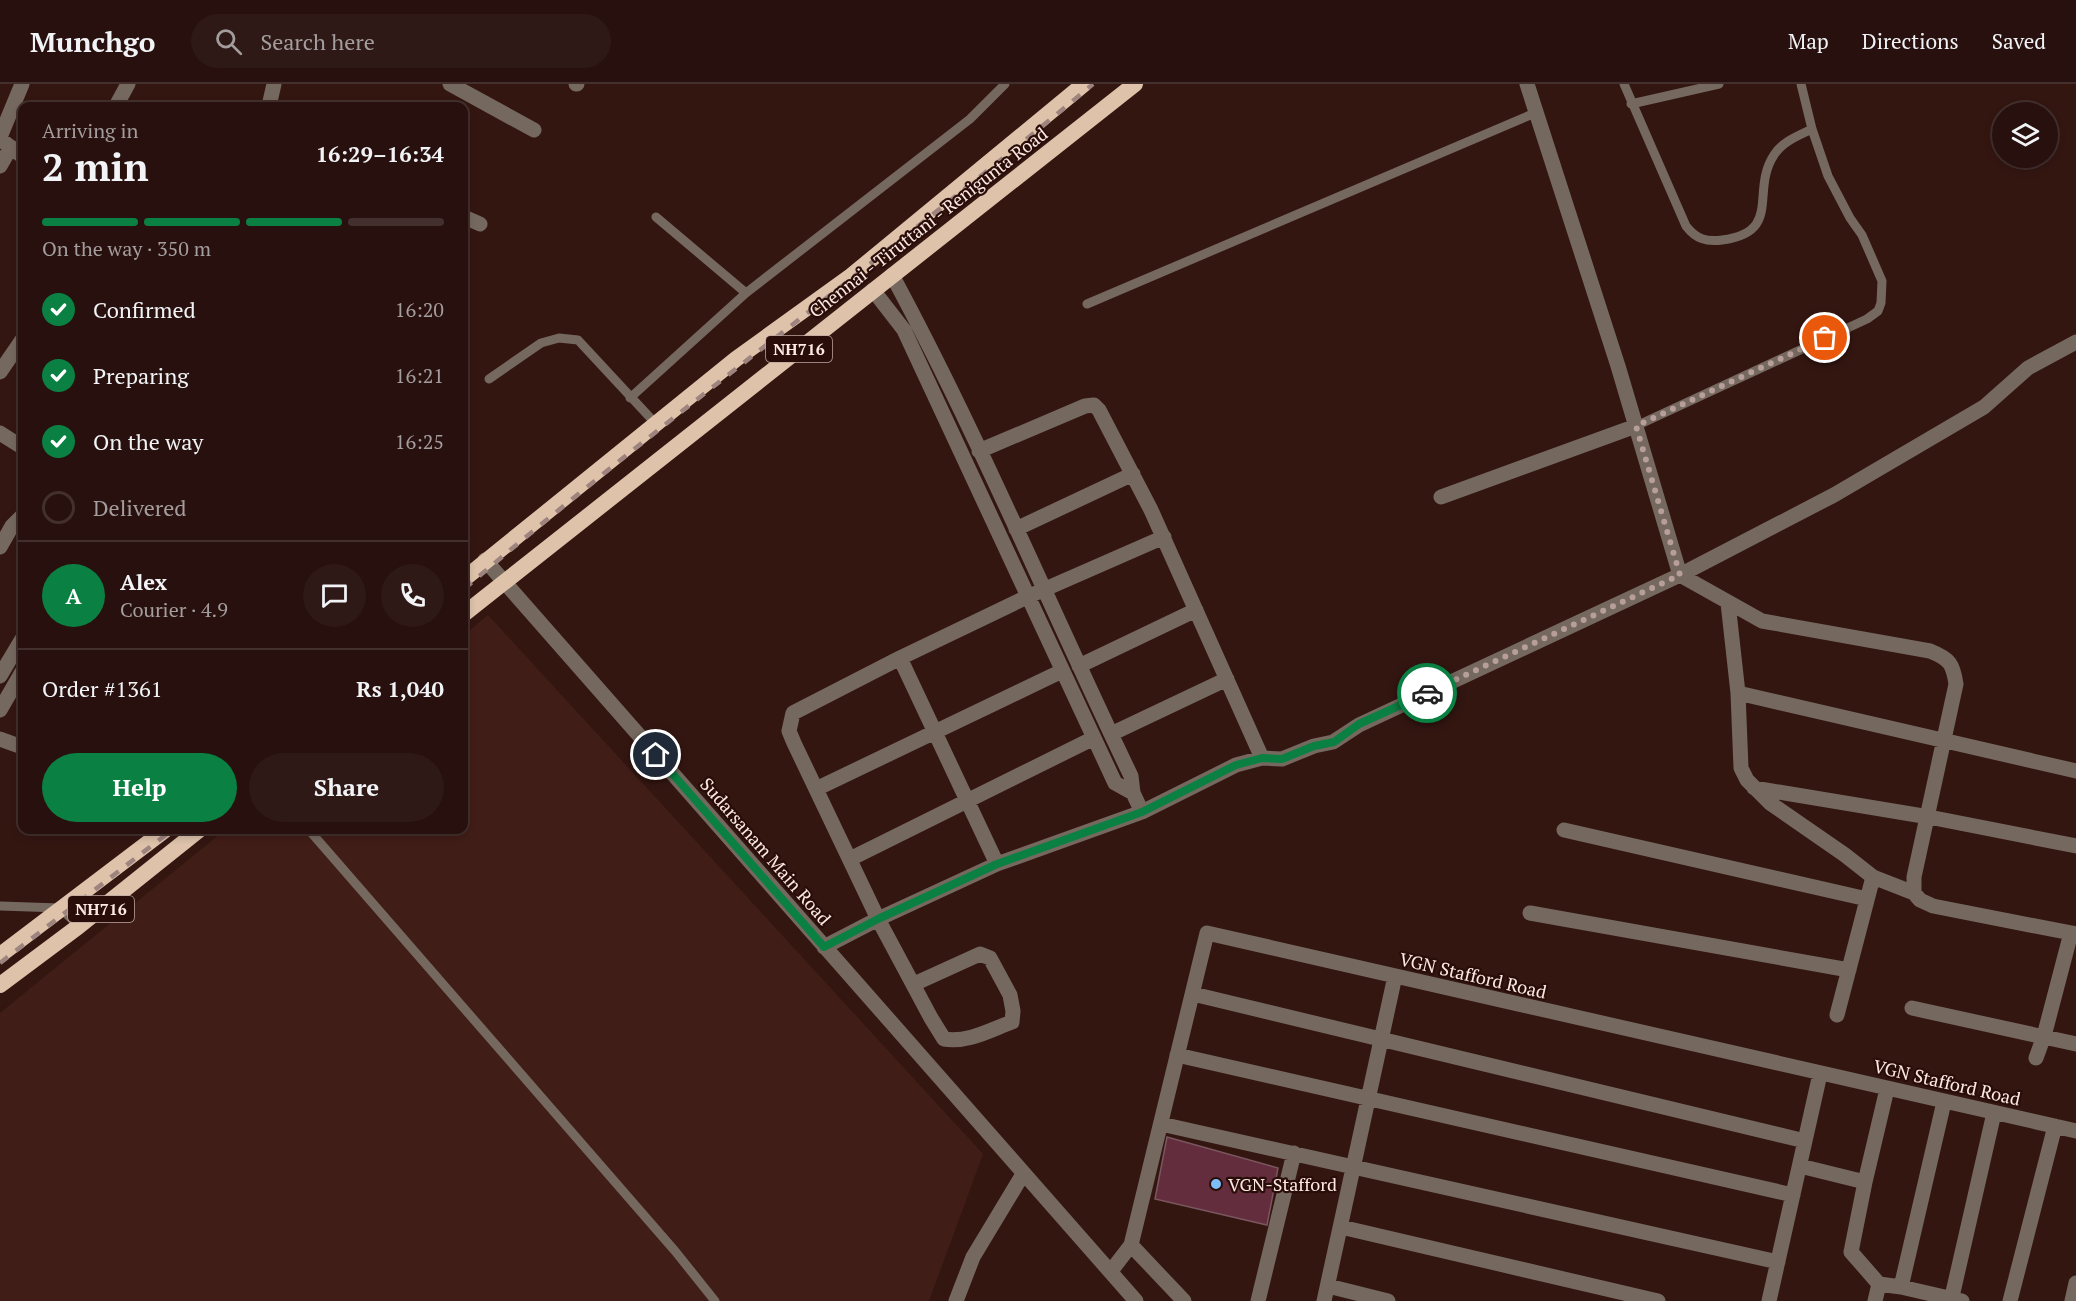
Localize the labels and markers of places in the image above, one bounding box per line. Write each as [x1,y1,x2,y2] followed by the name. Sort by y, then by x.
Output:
[1799,312,1850,363] pin
[630,729,681,780] pin
[1228,1172,1337,1196] place label: VGN-Stafford
[1209,1177,1223,1191] marker: VGN-Stafford

